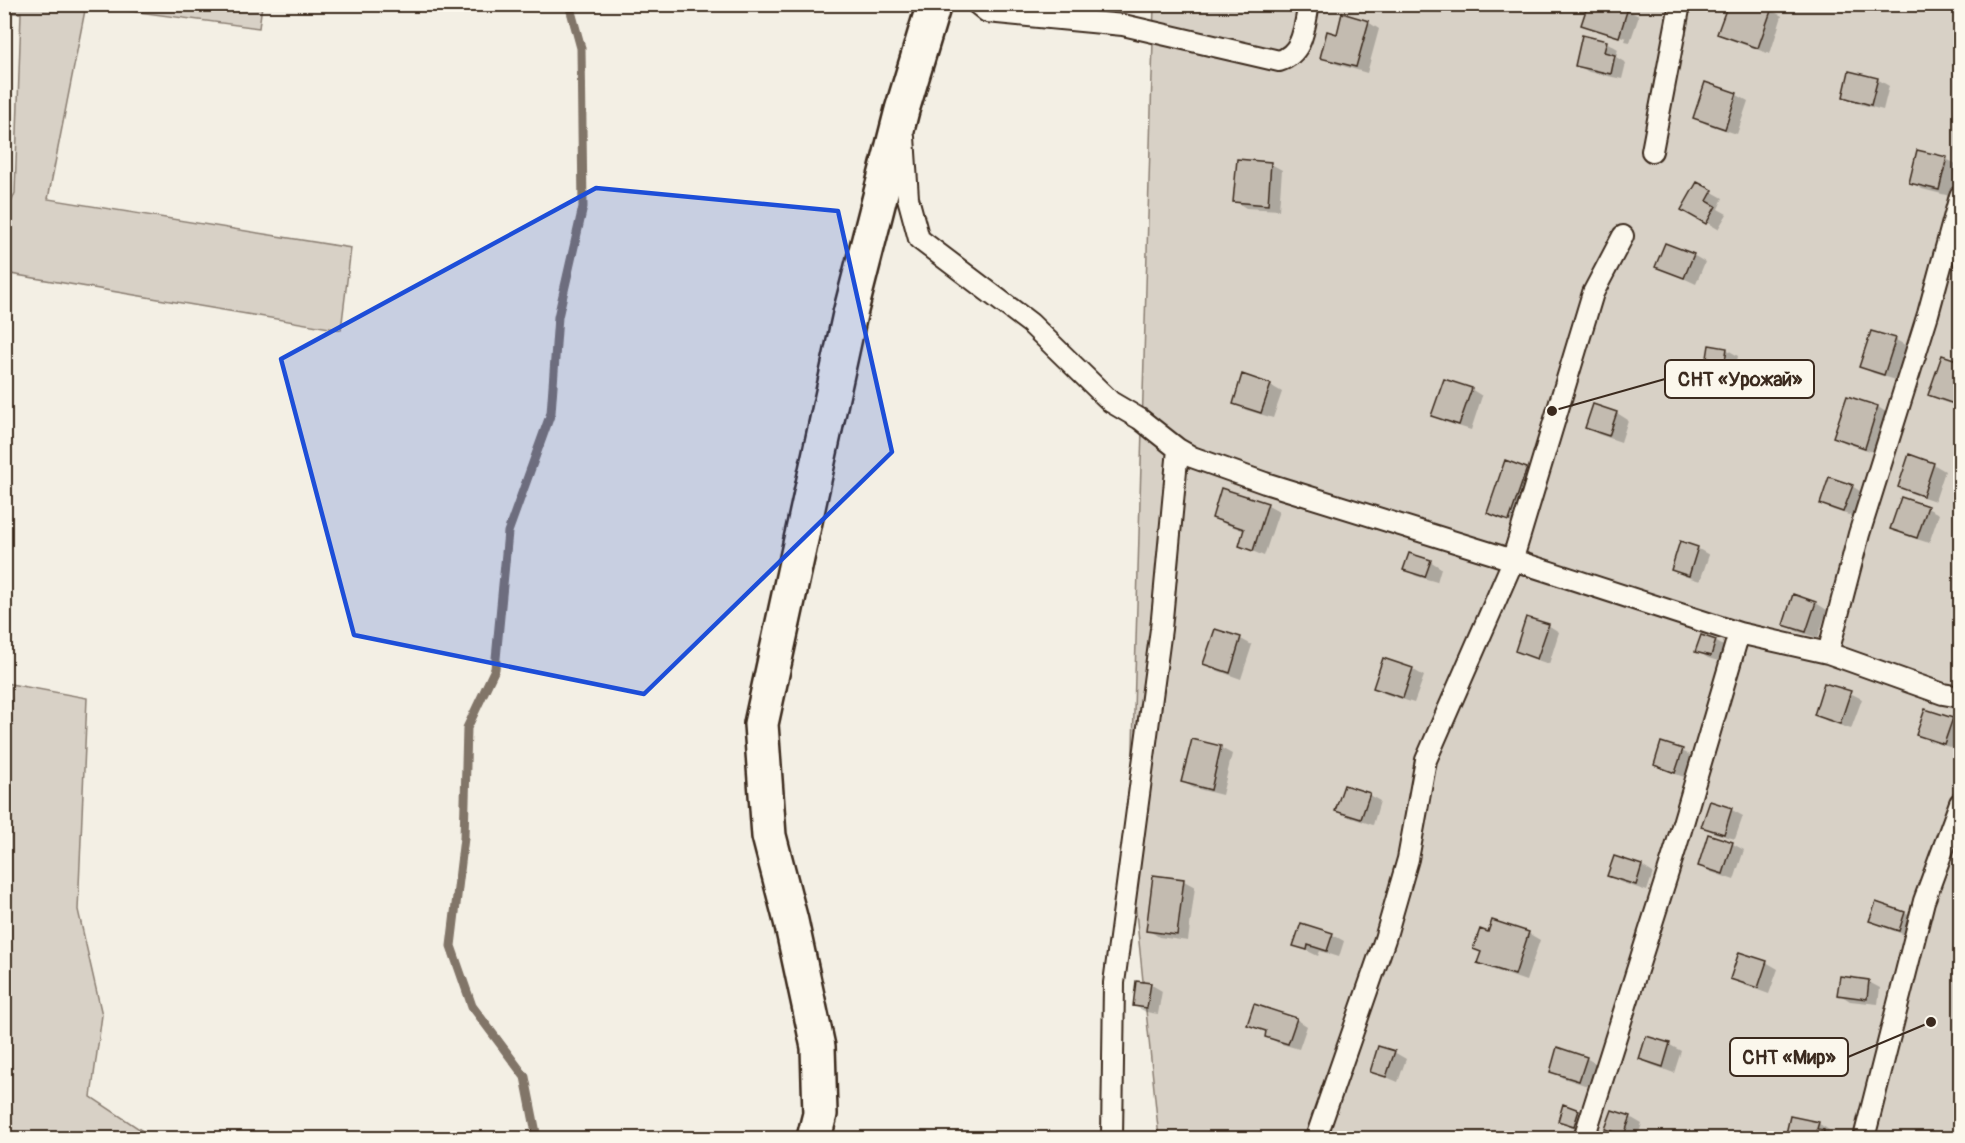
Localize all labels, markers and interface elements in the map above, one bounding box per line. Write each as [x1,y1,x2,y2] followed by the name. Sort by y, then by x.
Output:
[1665,360,1814,398] callout: СНТ «Урожай»
[1678,367,1803,392] text: СНТ «Урожай»
[1730,1038,1848,1076] callout: СНТ «Мир»
[1742,1045,1837,1070] text: СНТ «Мир»

